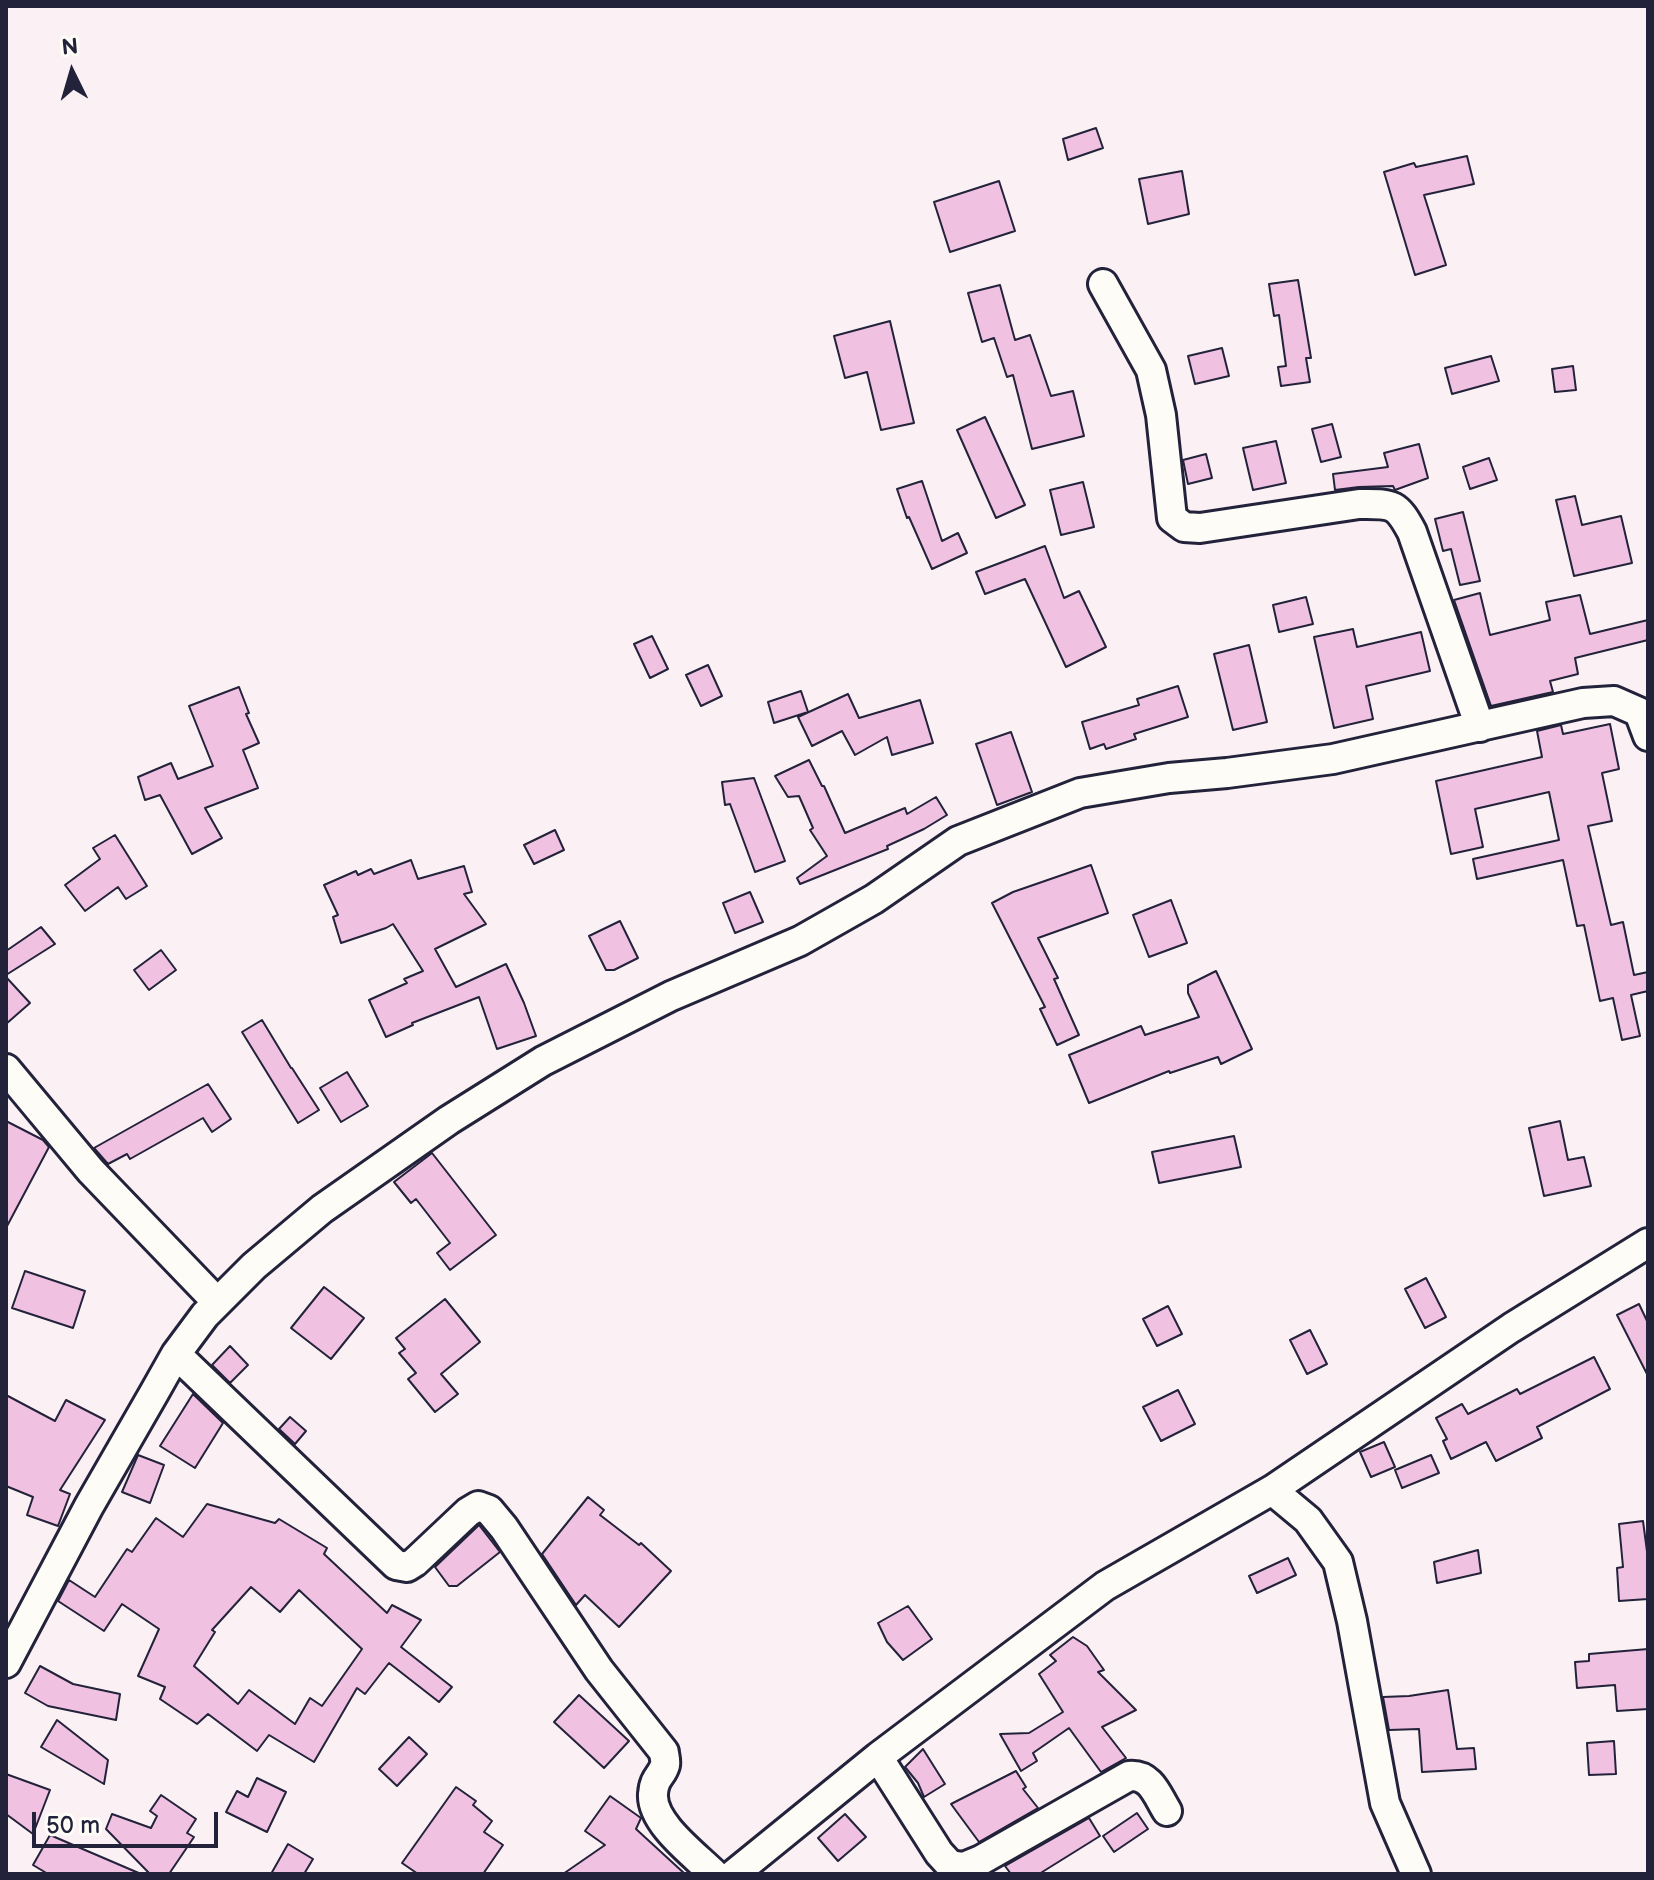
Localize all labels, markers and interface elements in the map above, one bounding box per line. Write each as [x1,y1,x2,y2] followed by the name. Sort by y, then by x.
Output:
[32,32,112,112] north arrow
[60,33,79,62] text: N
[36,1796,222,1846] scale bar
[46,1811,100,1840] text: 50 m

